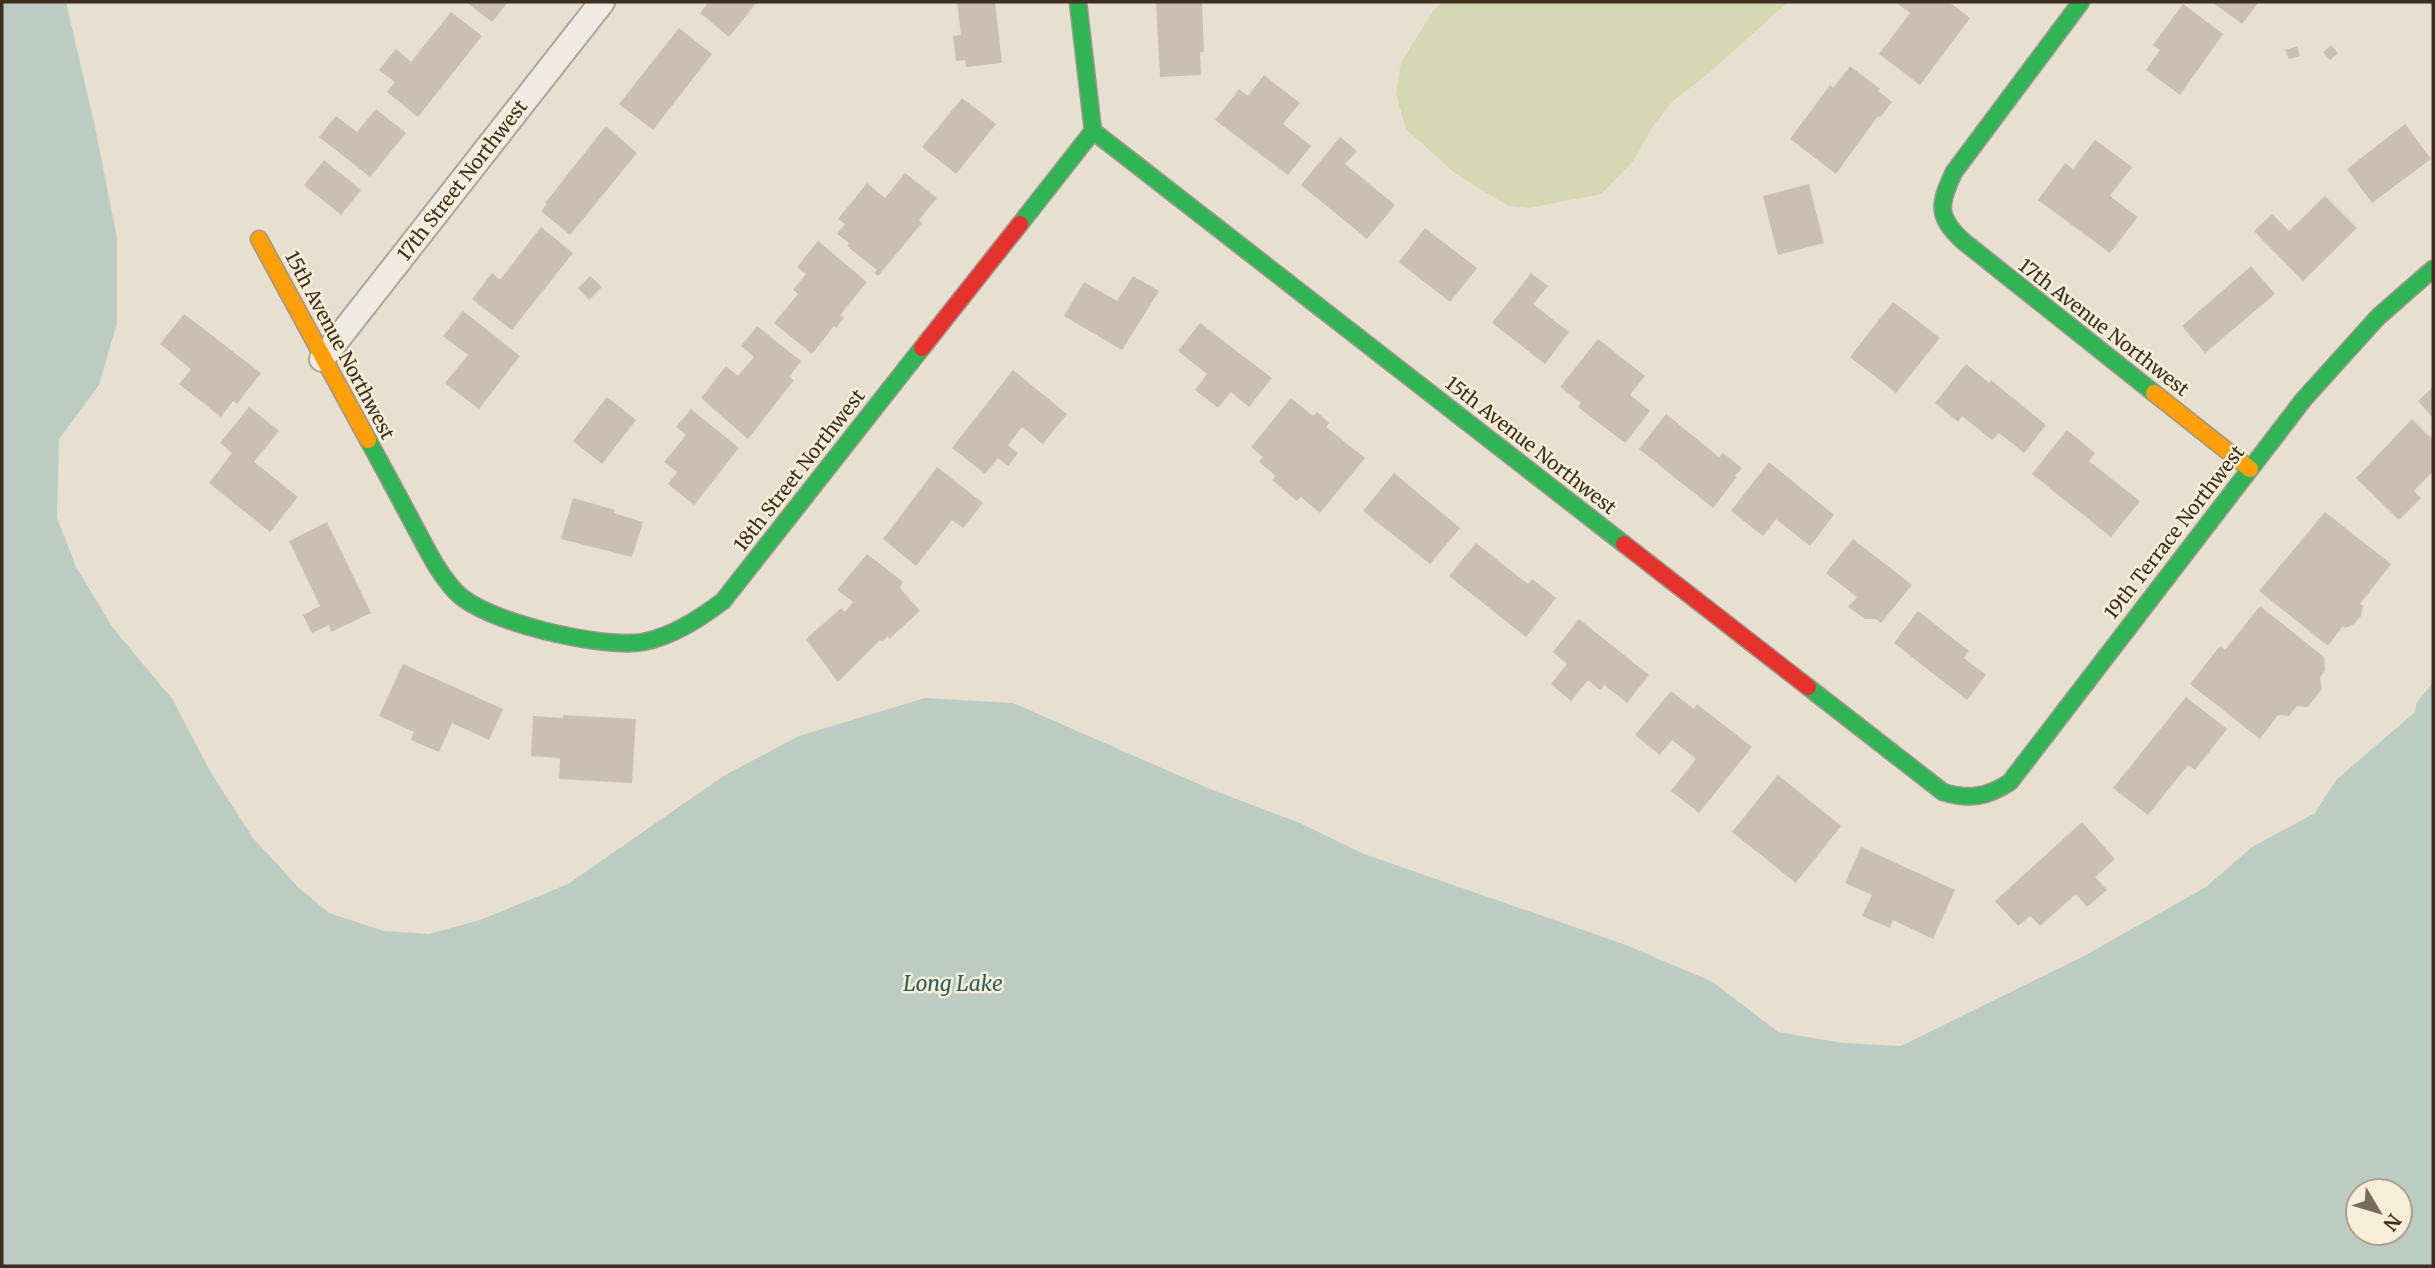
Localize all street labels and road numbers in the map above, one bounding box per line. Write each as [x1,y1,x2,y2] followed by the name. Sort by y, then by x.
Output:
[392,94,533,265] street label: 17th Street Northwest
[280,246,400,444] street label: 15th Avenue Northwest
[2014,253,2195,401] street label: 17th Avenue Northwest
[1441,371,1622,520] street label: 15th Avenue Northwest
[728,384,870,556] street label: 18th Street Northwest
[2099,440,2250,624] street label: 19th Terrace Northwest

